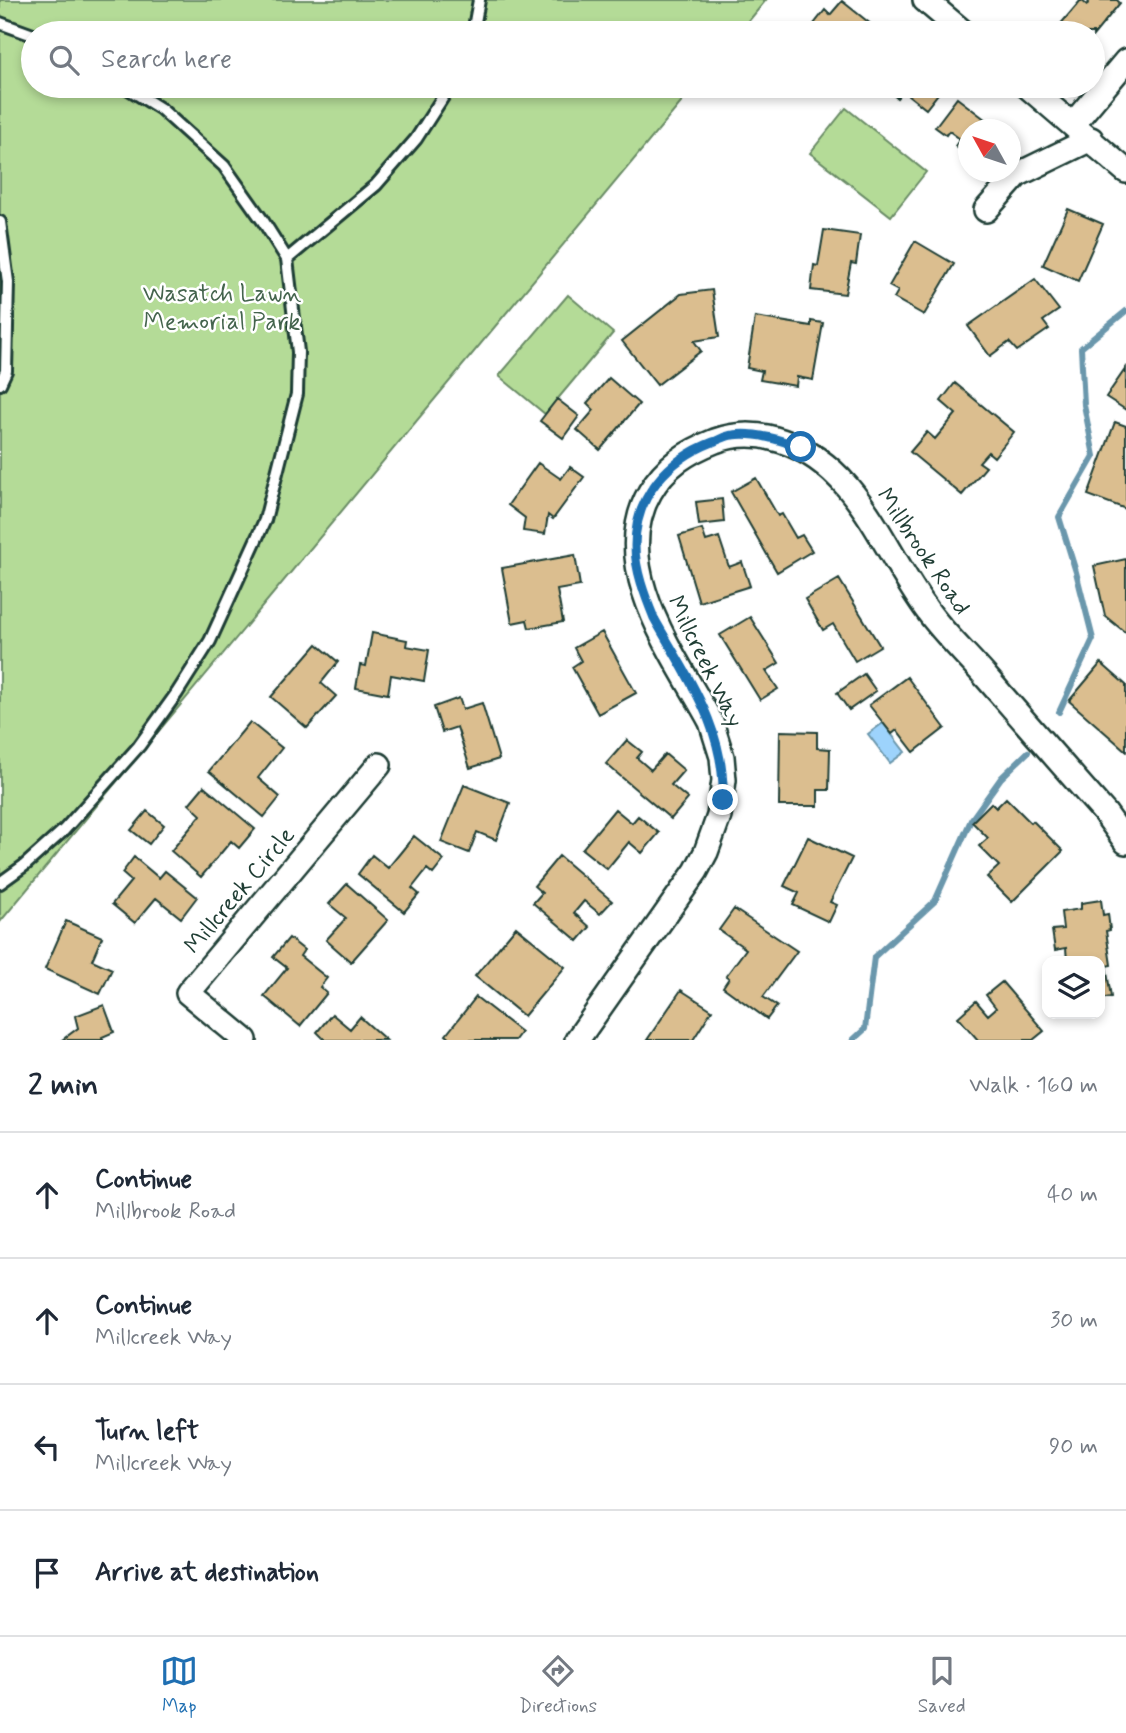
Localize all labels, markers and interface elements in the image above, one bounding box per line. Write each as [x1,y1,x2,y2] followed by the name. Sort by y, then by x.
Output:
[21,21,1105,98] search box
[45,41,83,79] icon: search
[101,43,232,77] text: Search here
[958,119,1021,182] north arrow
[143,279,301,338] park label: Wasatch Lawn Memorial Park
[785,431,816,462] route start
[869,482,977,621] street label: Millbrook Road
[659,591,750,733] street label: Millcreek Way
[707,784,738,815] route end
[178,821,302,961] street label: Millcreek Circle
[1042,956,1105,1019] map controls
[1042,956,1105,1019] button: layers
[28,1066,98,1105] text: 2 min
[969,1071,1098,1101] text: Walk · 160 m
[95,1163,192,1197] text: Continue
[28,1176,66,1214] icon: ahead
[1047,1180,1098,1210] text: 40 m
[95,1197,236,1227] text: Millbrook Road
[95,1289,192,1323] text: Continue
[28,1302,66,1340] icon: ahead
[1050,1306,1098,1336] text: 30 m
[95,1323,232,1353] text: Millcreek Way
[95,1415,199,1449] text: Turn left
[28,1428,66,1466] icon: left
[1049,1432,1098,1462] text: 90 m
[95,1449,232,1479] text: Millcreek Way
[28,1554,66,1592] icon: arrive
[95,1556,319,1590] text: Arrive at destination
[160,1652,198,1719] tab: Map
[519,1652,597,1719] tab: Directions
[918,1652,966,1719] tab: Saved

